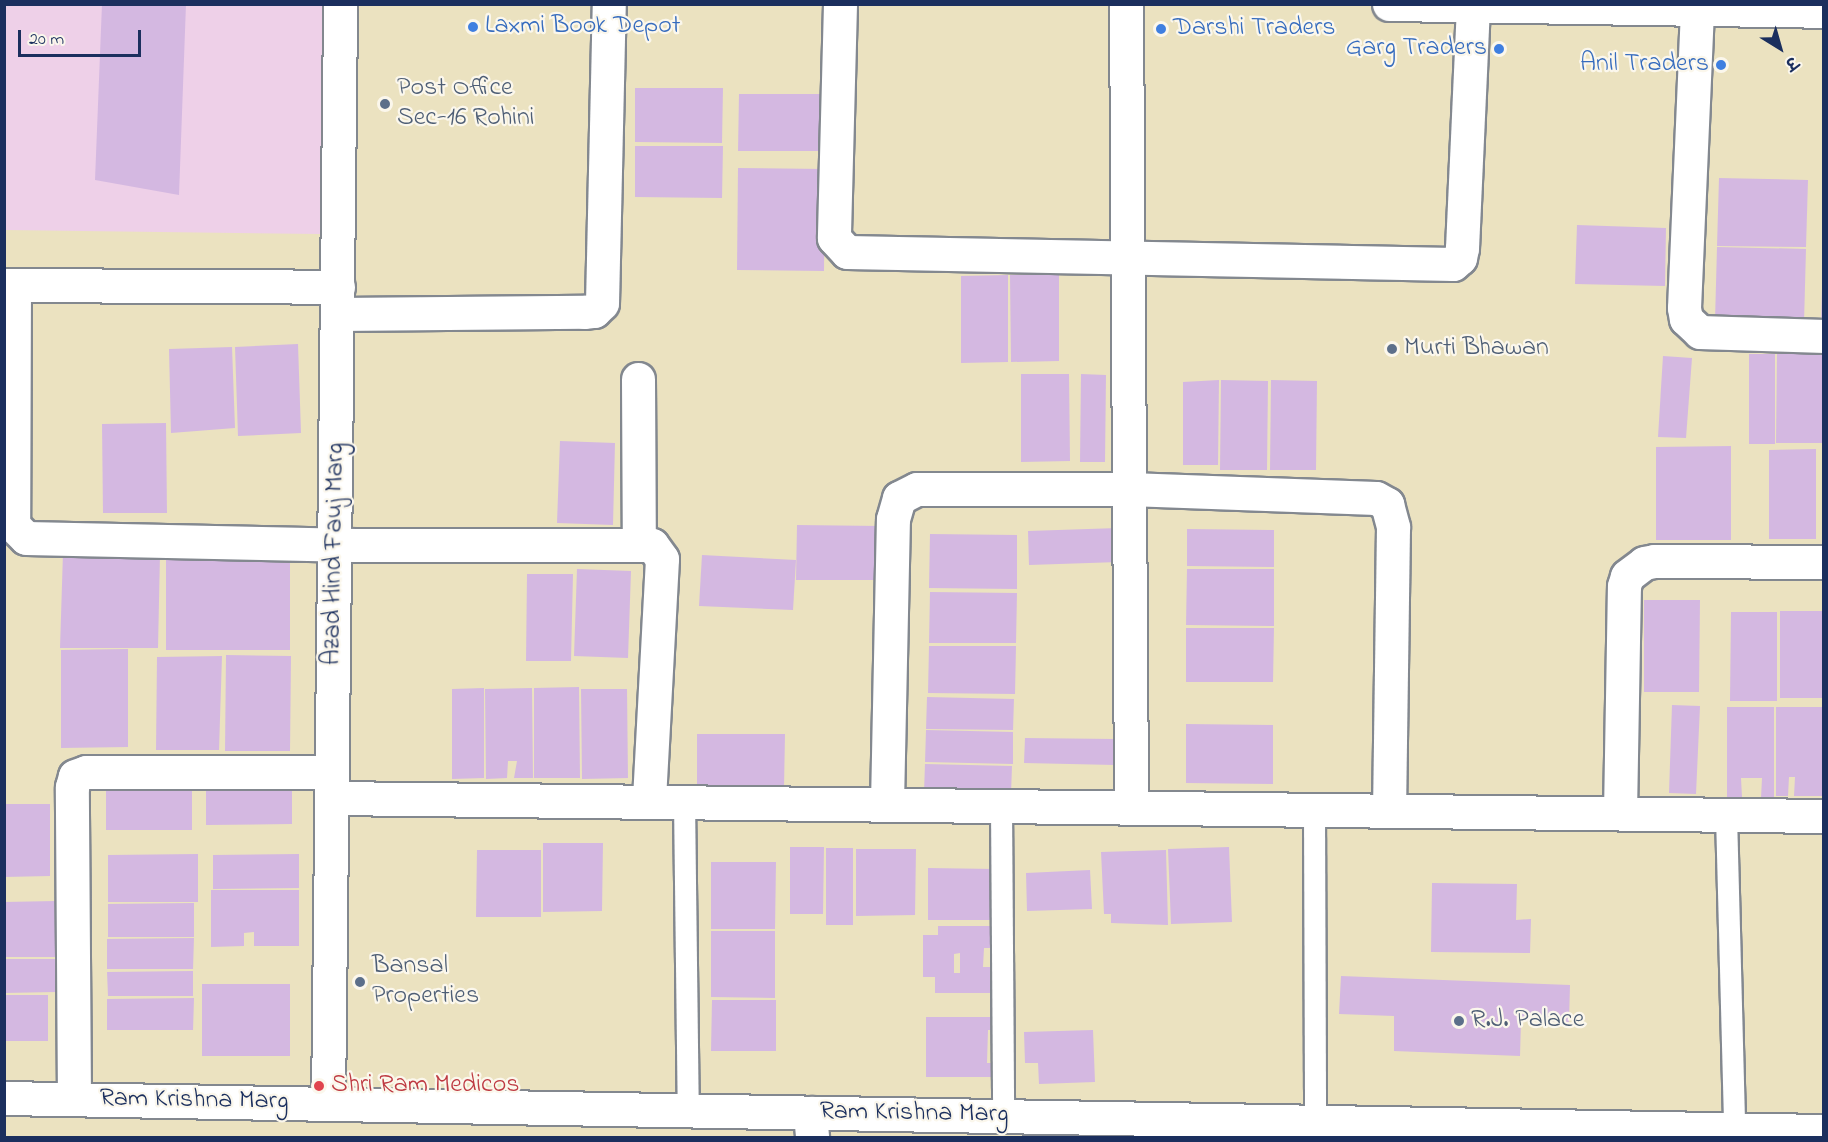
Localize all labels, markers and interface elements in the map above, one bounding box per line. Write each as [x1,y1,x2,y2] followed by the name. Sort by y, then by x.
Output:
[485,11,680,43] place label: Laxmi Book Depot
[1173,13,1335,45] place label: Darshi Traders
[21,18,144,56] scale bar
[1750,18,1810,78] north arrow
[466,20,480,34] marker: Laxmi Book Depot
[1154,22,1168,36] marker: Darshi Traders
[29,27,64,53] text: 20 m
[1346,33,1487,65] place label: Garg Traders
[1492,42,1506,56] marker: Garg Traders
[1580,49,1709,81] place label: Anil Traders
[1779,50,1802,75] text: उ
[1714,58,1728,72] marker: Anil Traders
[397,73,534,134] place label: Post Office Sec-16 Rohini
[378,97,392,111] marker: Post Office Sec-16 Rohini
[1404,333,1549,365] place label: Murti Bhawan
[1385,342,1399,356] marker: Murti Bhawan
[317,442,353,666] street label: Azad Hind Fauj Marg
[372,951,479,1012] place label: Bansal Properties
[353,975,367,989] marker: Bansal Properties
[1471,1005,1584,1037] place label: R.J. Palace
[1452,1014,1466,1028] marker: R.J. Palace
[331,1070,519,1102] place label: Shri Ram Medicos
[312,1079,326,1093] marker: Shri Ram Medicos
[99,1084,289,1118] street label: Ram Krishna Marg
[819,1097,1009,1131] street label: Ram Krishna Marg

